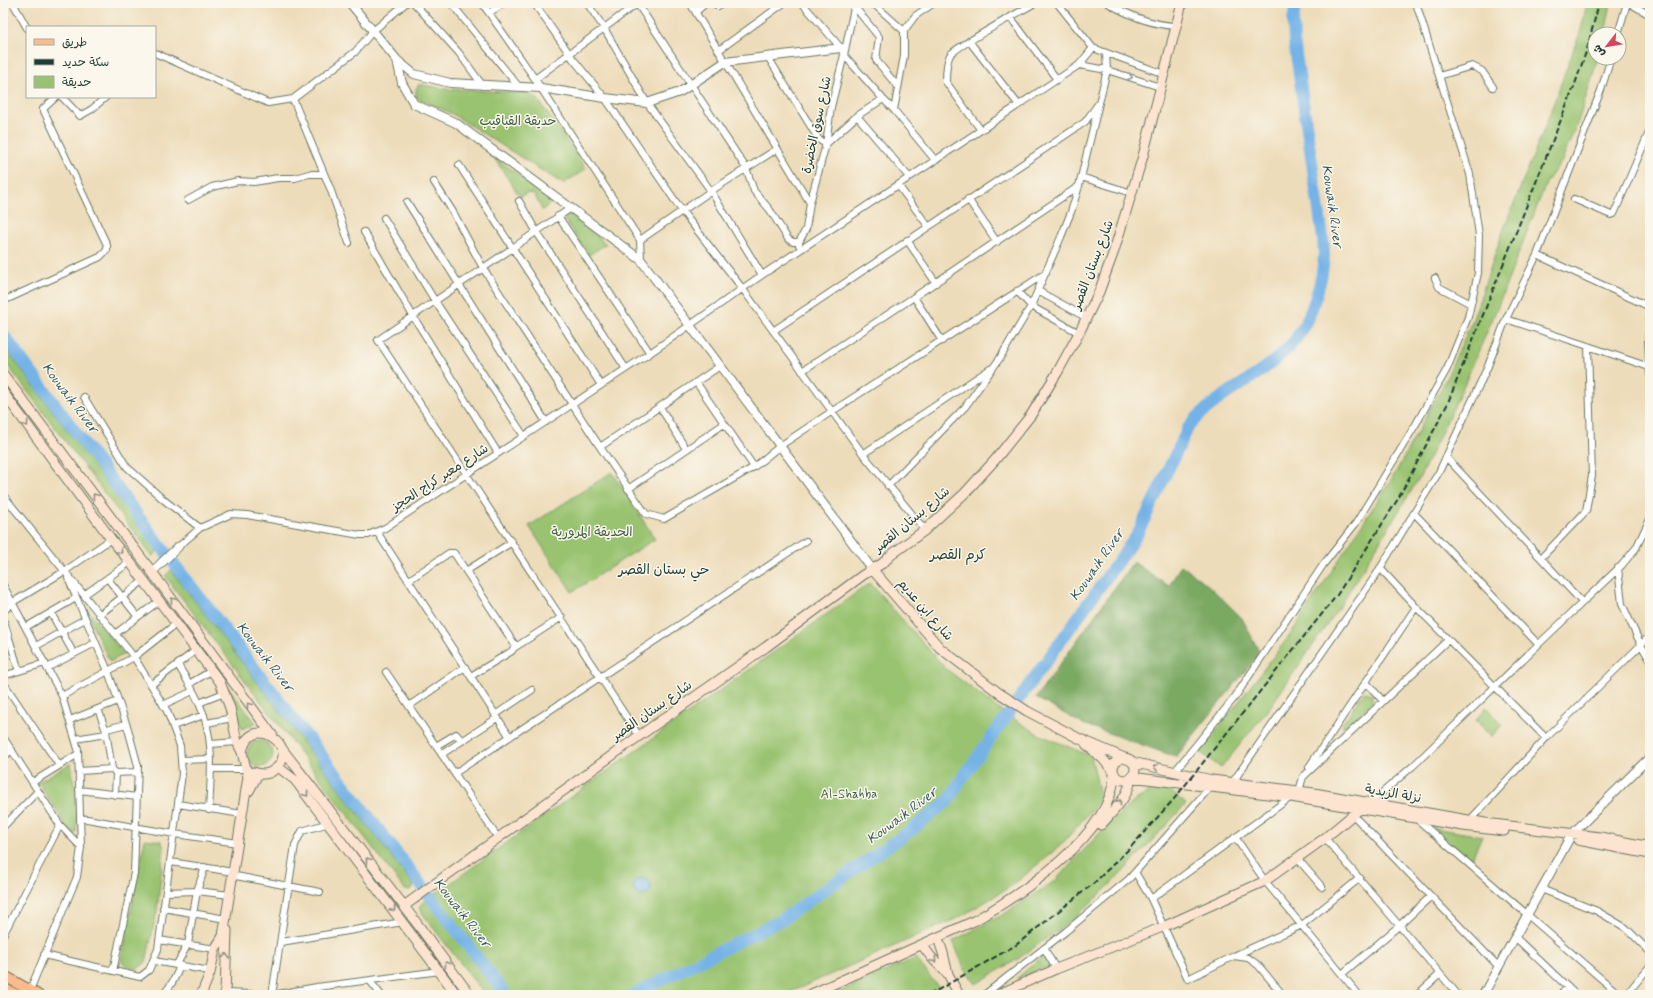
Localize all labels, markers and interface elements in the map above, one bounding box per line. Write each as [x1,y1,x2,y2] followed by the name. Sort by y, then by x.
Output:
[26,26,156,98] legend
[1587,26,1627,66] north arrow
[62,35,87,51] text: طريق
[1590,42,1608,59] text: ش
[62,55,109,71] text: سكة حديد
[1126,72,1133,81] one-way arrow
[62,75,91,91] text: حديقة
[798,75,836,175] street label: شارع سوق الخضرة
[480,113,557,130] park label: حديقة القباقيب
[1317,163,1347,251] water label: Kouwaik River
[1068,218,1118,313] street label: شارع بستان القصر
[38,359,104,439] water label: Kouwaik River
[21,419,28,426] one-way arrow
[387,440,492,516] street label: شارع معبر كراج الحجز
[869,483,954,558] street label: شارع بستان القصر
[93,493,100,500] one-way arrow
[551,524,633,541] park label: الحديقة المرورية
[1066,524,1130,604] water label: Kouwaik River
[116,546,123,553] one-way arrow
[929,546,986,565] district label: كرم القصر
[617,561,710,582] district label: حي بستان القصر
[892,575,957,645] street label: شارع ابن عديم
[170,597,177,604] one-way arrow
[232,619,299,697] water label: Kouwaik River
[608,677,696,746] street label: شارع بستان القصر
[247,702,254,709] one-way arrow
[1153,764,1159,772] one-way arrow
[1364,781,1422,807] street label: نزلة الزبدية
[863,782,943,848] water label: Kouwaik River
[821,786,877,803] park label: Al-Shahba
[301,789,308,796] one-way arrow
[1115,800,1122,807] one-way arrow
[365,857,373,864] one-way arrow
[429,875,496,953] water label: Kouwaik River
[388,904,395,911] one-way arrow
[222,953,230,959] one-way arrow
[930,956,937,963] one-way arrow
[444,961,451,968] one-way arrow

